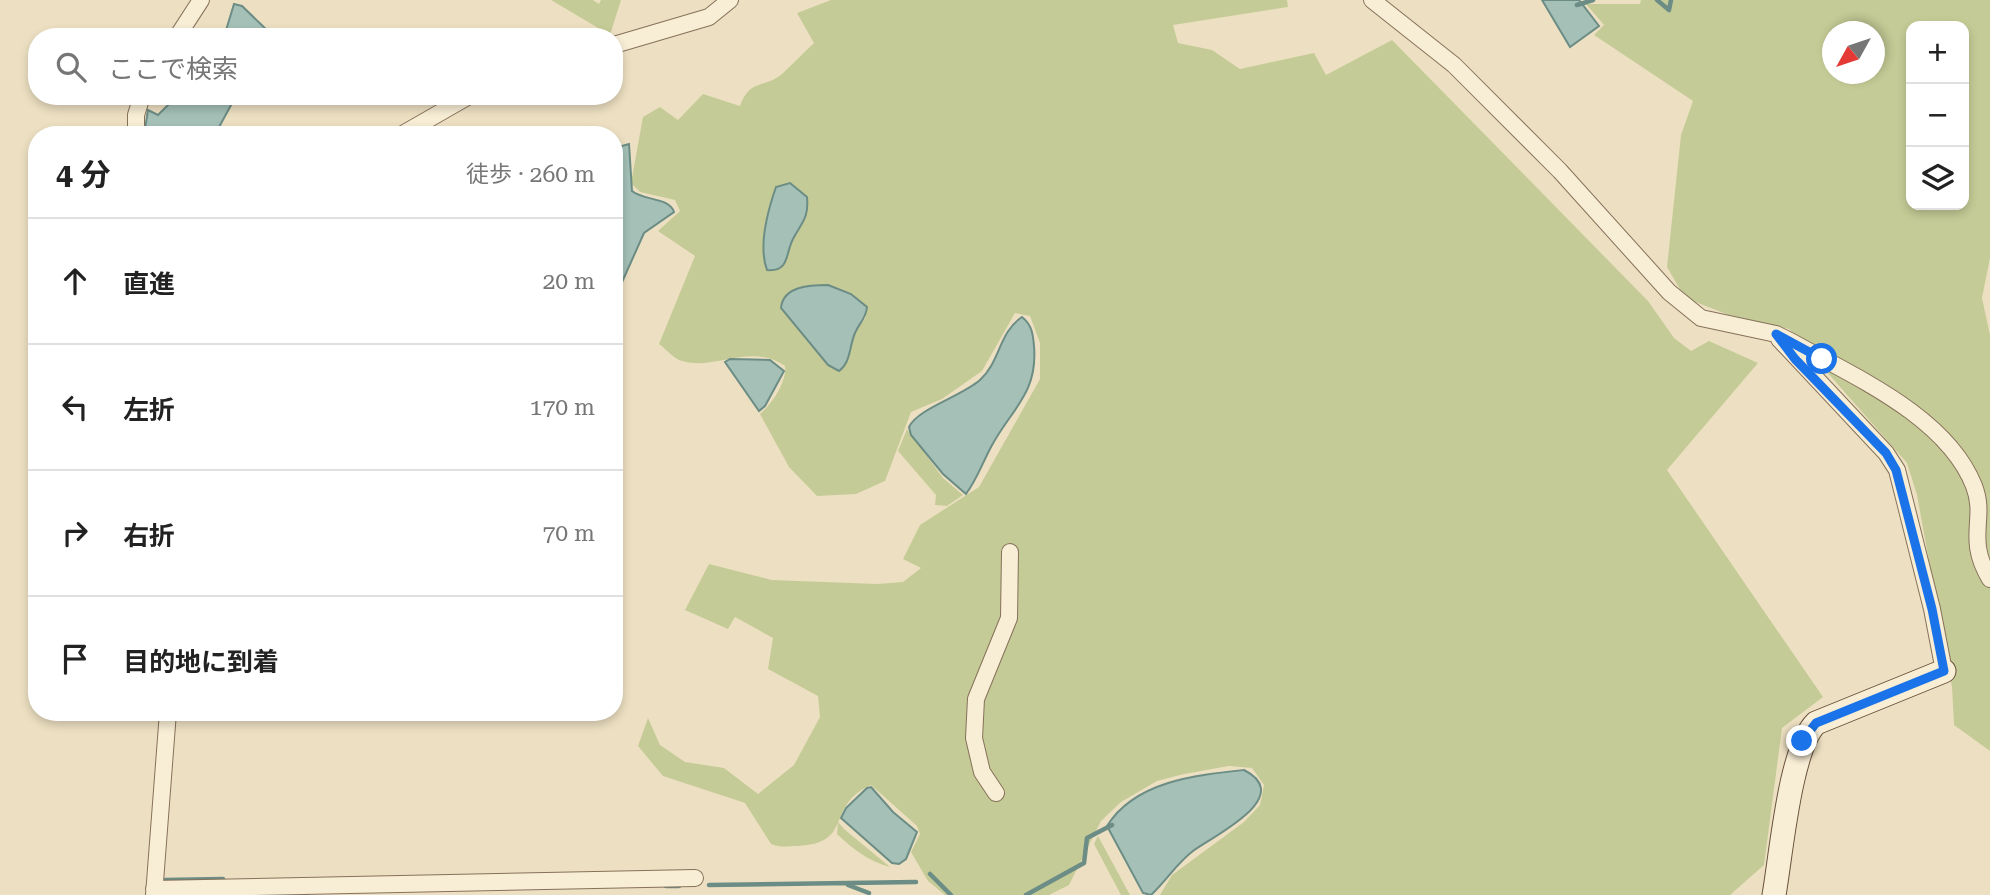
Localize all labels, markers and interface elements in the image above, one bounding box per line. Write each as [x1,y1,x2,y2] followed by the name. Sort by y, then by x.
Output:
[1822,21,1885,84] north arrow
[1906,21,1969,210] map controls
[1906,21,1969,84] button: +
[28,28,623,105] search box
[52,48,90,86] icon: search
[108,54,238,84] text: ここで検索
[1906,84,1969,147] button: −
[1906,147,1969,210] button: layers
[56,157,110,192] text: 4 分
[466,161,595,188] text: 徒歩 · 260 m
[56,262,94,300] icon: ahead
[542,268,595,295] text: 20 m
[123,269,175,299] text: 直進
[1806,343,1837,374] route start
[56,388,94,426] icon: left
[530,394,595,421] text: 170 m
[123,395,175,425] text: 左折
[56,514,94,552] icon: right
[542,520,595,547] text: 70 m
[123,521,175,551] text: 右折
[56,640,94,678] icon: arrive
[123,647,279,677] text: 目的地に到着
[1786,725,1817,756] route end

